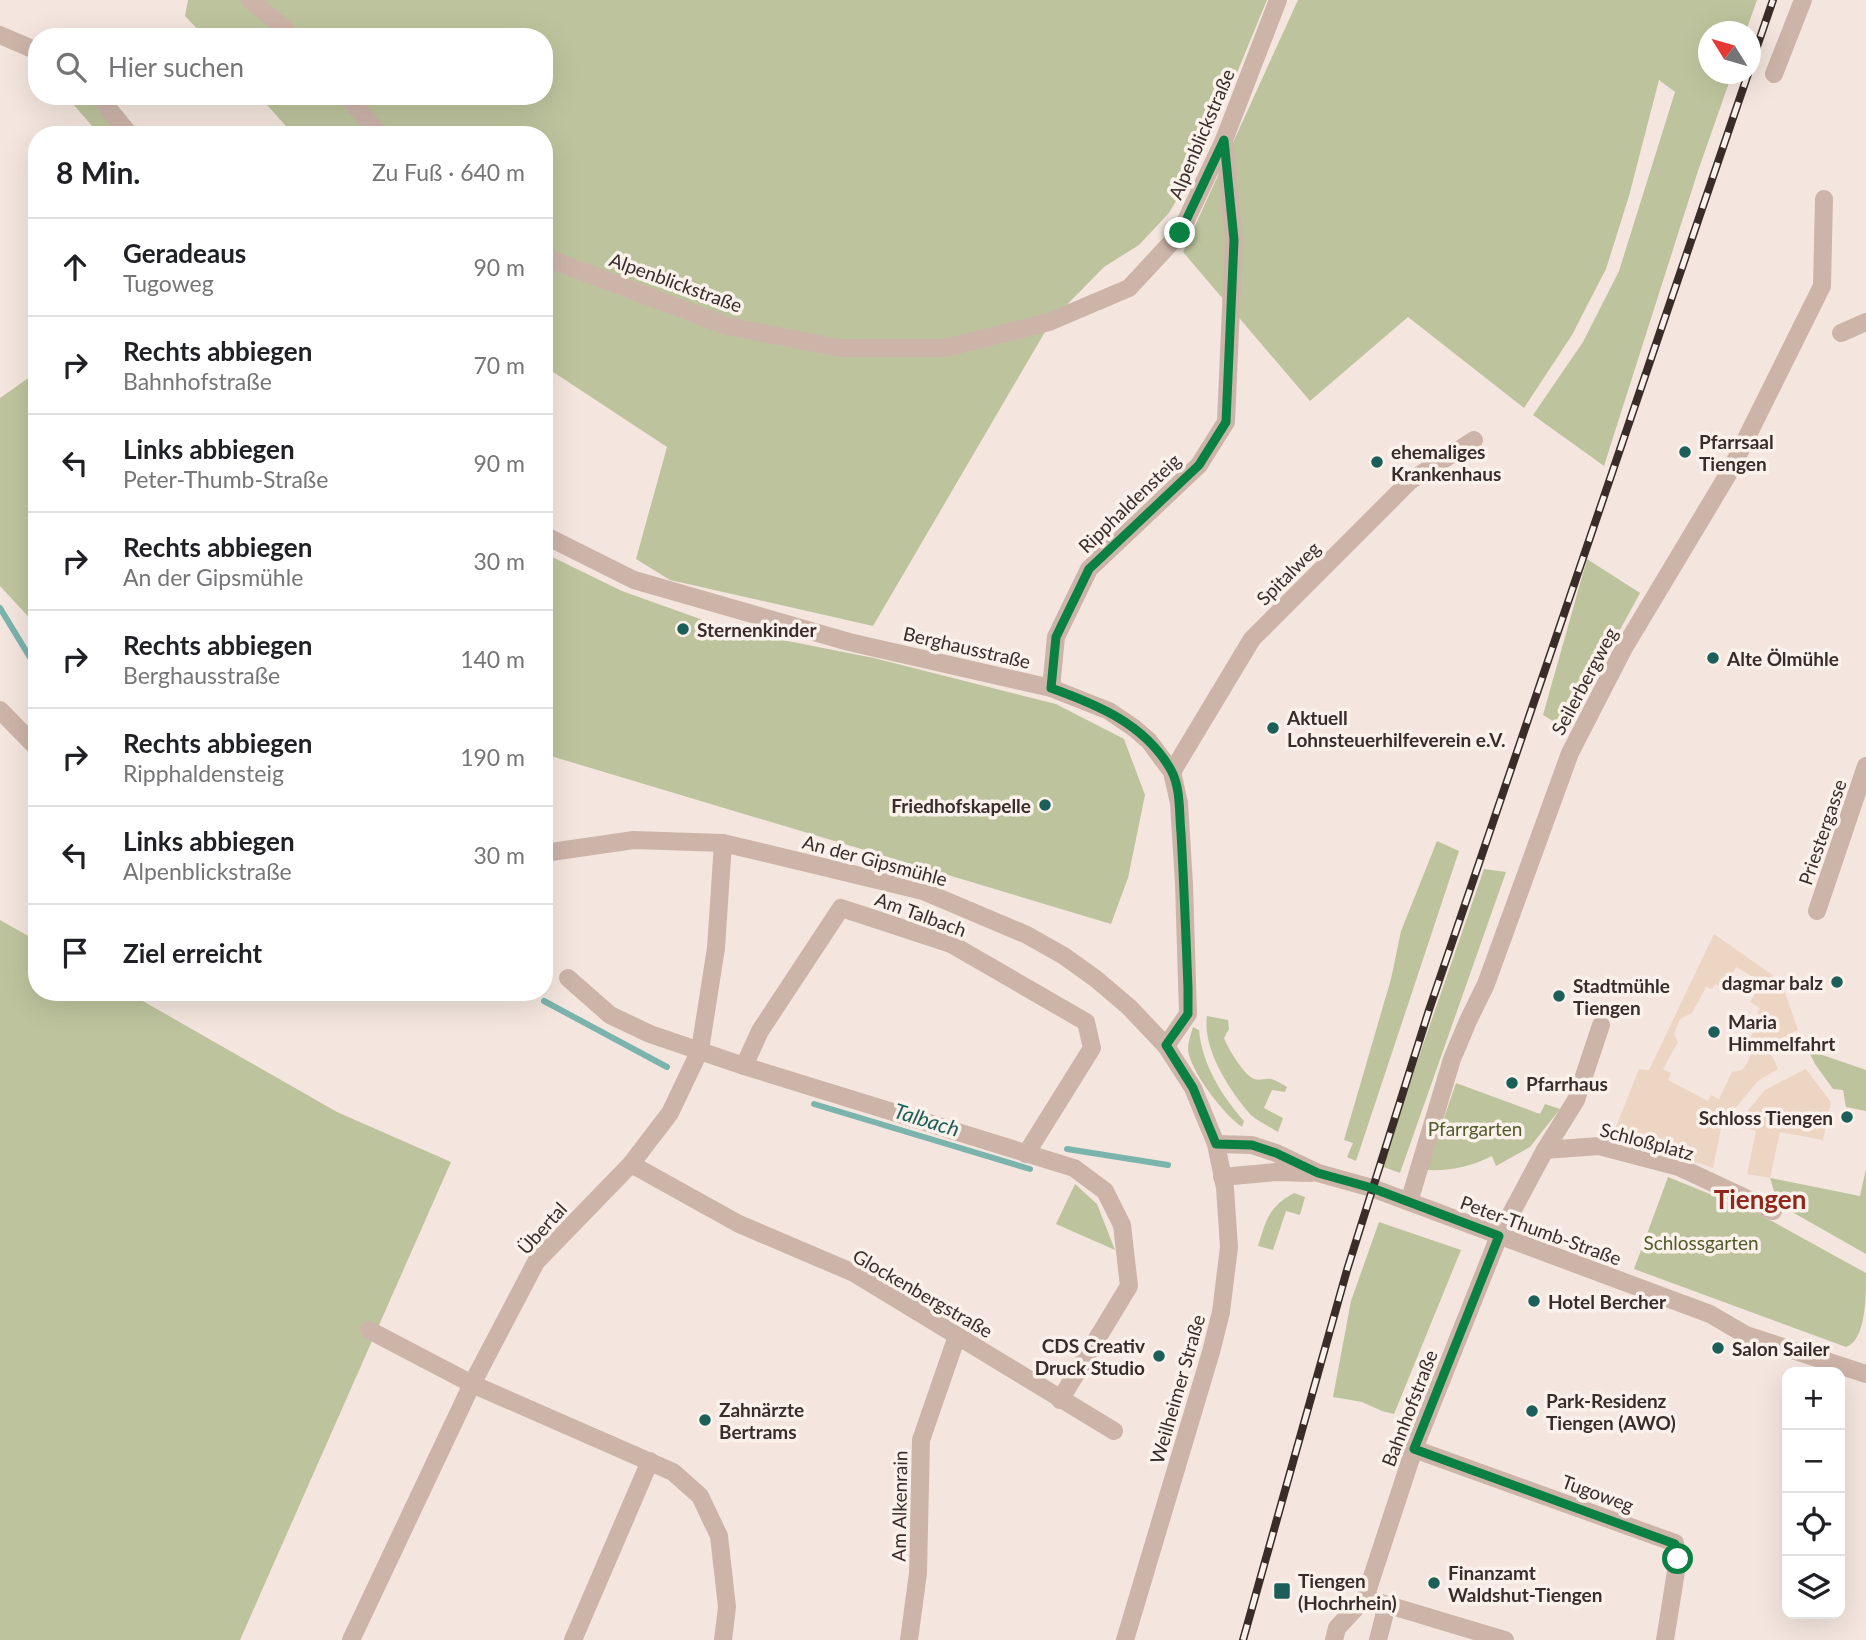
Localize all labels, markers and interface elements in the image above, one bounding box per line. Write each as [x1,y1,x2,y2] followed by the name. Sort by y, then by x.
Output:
[1698,21,1761,84] north arrow
[28,28,553,105] search box
[52,48,90,86] icon: search
[108,51,244,83] text: Hier suchen
[1163,65,1239,203] street label: Alpenblickstraße
[56,154,141,190] text: 8 Min.
[372,158,525,186] text: Zu Fuß · 640 m
[1164,217,1195,248] route end
[123,237,246,269] text: Geradeaus
[607,247,745,317] street label: Alpenblickstraße
[56,248,94,286] icon: ahead
[474,253,525,281] text: 90 m
[123,269,214,297] text: Tugoweg
[123,335,312,367] text: Rechts abbiegen
[56,346,94,384] icon: right
[474,351,525,379] text: 70 m
[123,367,272,395] text: Bahnhofstraße
[1699,430,1774,475] place label: Pfarrsaal Tiengen
[123,433,295,465] text: Links abbiegen
[1391,440,1501,485] place label: ehemaliges Krankenhaus
[56,444,94,482] icon: left
[1677,444,1693,460] marker: Pfarrsaal Tiengen
[1073,448,1185,557] street label: Ripphaldensteig
[474,449,525,477] text: 90 m
[1369,454,1385,470] marker: ehemaliges Krankenhaus
[123,465,328,493] text: Peter-Thumb-Straße
[123,531,312,563] text: Rechts abbiegen
[1251,536,1325,610] street label: Spitalweg
[56,542,94,580] icon: right
[474,547,525,575] text: 30 m
[123,563,303,591] text: An der Gipsmühle
[697,618,817,641] place label: Sternenkinder
[675,621,691,637] marker: Sternenkinder
[901,621,1033,673] street label: Berghausstraße
[1546,623,1622,739] street label: Seilerbergweg
[123,629,312,661] text: Rechts abbiegen
[56,640,94,678] icon: right
[460,645,525,673] text: 140 m
[1726,647,1839,670] place label: Alte Ölmühle
[1705,650,1721,666] marker: Alte Ölmühle
[123,661,280,689] text: Berghausstraße
[1286,706,1506,751] place label: Aktuell Lohnsteuerhilfeverein e.V.
[1265,720,1281,736] marker: Aktuell Lohnsteuerhilfeverein e.V.
[123,727,312,759] text: Rechts abbiegen
[56,738,94,776] icon: right
[460,743,525,771] text: 190 m
[123,759,284,787] text: Ripphaldensteig
[1793,776,1851,888] street label: Priestergasse
[891,794,1031,817] place label: Friedhofskapelle
[1037,797,1053,813] marker: Friedhofskapelle
[123,825,295,857] text: Links abbiegen
[800,830,950,890] street label: An der Gipsmühle
[56,836,94,874] icon: left
[474,841,525,869] text: 30 m
[123,857,292,885] text: Alpenblickstraße
[872,887,970,941] street label: Am Talbach
[56,934,94,972] icon: arrive
[123,937,262,969] text: Ziel erreicht
[1722,971,1823,994] place label: dagmar balz
[1573,974,1670,1019] place label: Stadtmühle Tiengen
[1829,974,1845,990] marker: dagmar balz
[1551,988,1567,1004] marker: Stadtmühle Tiengen
[1728,1010,1835,1055] place label: Maria Himmelfahrt
[1706,1024,1722,1040] marker: Maria Himmelfahrt
[1526,1072,1608,1095] place label: Pfarrhaus
[1504,1075,1520,1091] marker: Pfarrhaus
[891,1097,963,1141] water label: Talbach
[1699,1106,1833,1129] place label: Schloss Tiengen
[1839,1109,1855,1125] marker: Schloss Tiengen
[1428,1117,1522,1140] park label: Pfarrgarten
[1598,1117,1696,1165] street label: Schloßplatz
[1714,1183,1806,1215] district label: Tiengen
[1457,1190,1625,1270] street label: Peter-Thumb-Straße
[513,1197,571,1259] street label: Übertal
[1643,1231,1759,1254] park label: Schlossgarten
[849,1244,997,1342] street label: Glockenbergstraße
[1548,1290,1667,1313] place label: Hotel Bercher
[1526,1293,1542,1309] marker: Hotel Bercher
[1145,1312,1209,1466] street label: Weilheimer Straße
[1035,1334,1145,1379] place label: CDS Creativ Druck Studio
[1732,1337,1831,1360] place label: Salon Sailer
[1710,1340,1726,1356] marker: Salon Sailer
[1376,1347,1442,1469] street label: Bahnhofstraße
[1151,1348,1167,1364] marker: CDS Creativ Druck Studio
[1782,1367,1845,1619] map controls
[1782,1367,1845,1430] button: +
[1546,1389,1676,1434] place label: Park-Residenz Tiengen (AWO)
[719,1398,804,1443] place label: Zahnärzte Bertrams
[1524,1403,1540,1419] marker: Park-Residenz Tiengen (AWO)
[697,1412,713,1428] marker: Zahnärzte Bertrams
[1782,1430,1845,1493] button: −
[887,1450,911,1562] street label: Am Alkenrain
[1559,1469,1637,1517] street label: Tugoweg
[1782,1493,1845,1556] button: locate
[1662,1543,1693,1574] route start
[1782,1556,1845,1619] button: layers
[1448,1561,1602,1606] place label: Finanzamt Waldshut-Tiengen
[1298,1569,1397,1614] place label: Tiengen (Hochrhein)
[1426,1575,1442,1591] marker: Finanzamt Waldshut-Tiengen
[1272,1581,1292,1601] marker: Tiengen (Hochrhein)

